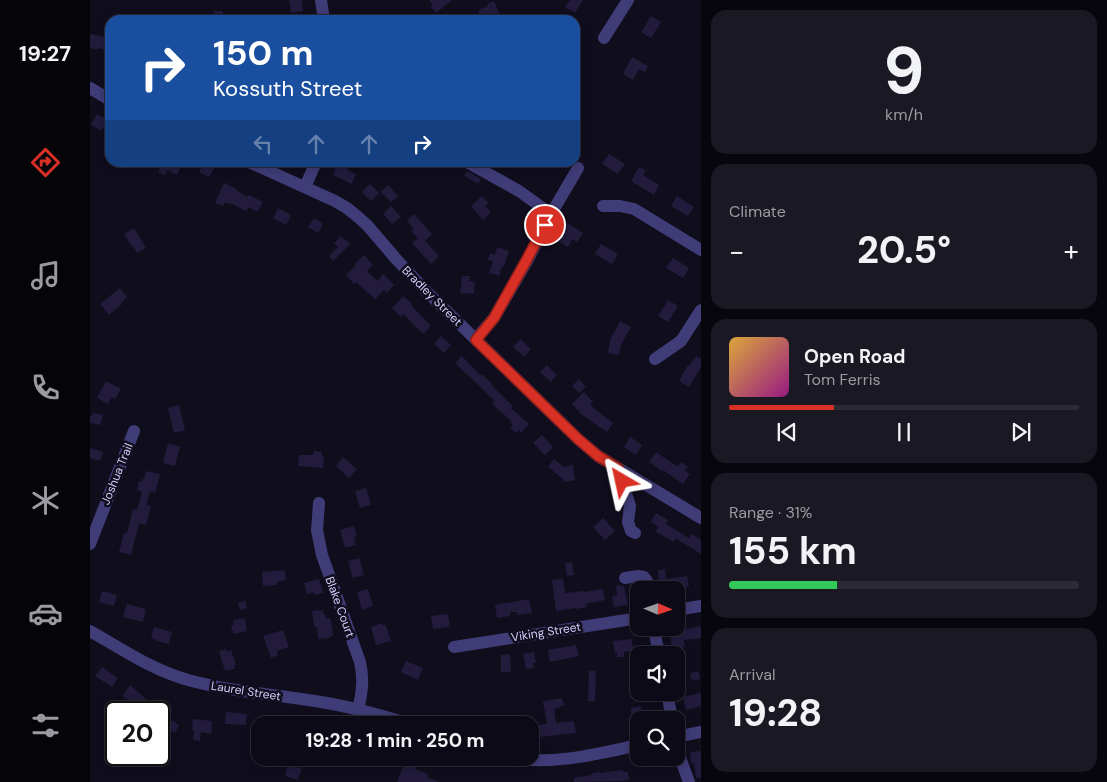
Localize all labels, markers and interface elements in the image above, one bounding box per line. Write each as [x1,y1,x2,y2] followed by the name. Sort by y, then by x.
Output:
[883,29,925,113] text: 9
[213,30,313,76] text: 150 m
[130,35,195,100] icon: right
[19,39,71,68] text: 19:27
[213,74,362,103] text: Kossuth Street
[885,104,923,125] text: km/h
[249,130,277,158] icon: left
[302,130,330,158] icon: ahead
[355,130,383,158] icon: ahead
[408,130,436,158] icon: right
[28,145,63,180] icon: directions
[729,201,786,222] text: Climate
[524,204,566,246] pin
[531,211,559,239] icon: arrive
[857,225,951,275] text: 20.5°
[729,233,744,270] text: −
[1064,233,1079,270] text: +
[28,258,63,293] icon: music
[398,262,466,330] street label: Bradley Street
[804,344,906,369] text: Open Road
[804,369,881,390] text: Tom Ferris
[28,370,63,405] icon: phone
[773,418,801,446] icon: previous
[890,418,918,446] icon: pause
[1007,418,1035,446] icon: next
[97,441,137,507] street label: Joshua Trail
[595,454,647,506] position arrow
[28,483,63,518] icon: climate
[729,502,812,523] text: Range · 31%
[729,526,857,576] text: 155 km
[322,574,359,640] street label: Blake Court
[630,581,685,636] north arrow
[630,581,685,766] map controls
[28,596,63,631] icon: car
[510,619,582,645] street label: Viking Street
[630,646,685,701] button: sound
[729,664,776,685] text: Arrival
[210,678,282,704] street label: Laurel Street
[729,688,822,738] text: 19:28
[105,701,170,766] speed limit sign: 20
[28,708,63,743] icon: filters
[630,711,685,766] button: search
[306,728,484,753] text: 19:28 · 1 min · 250 m

